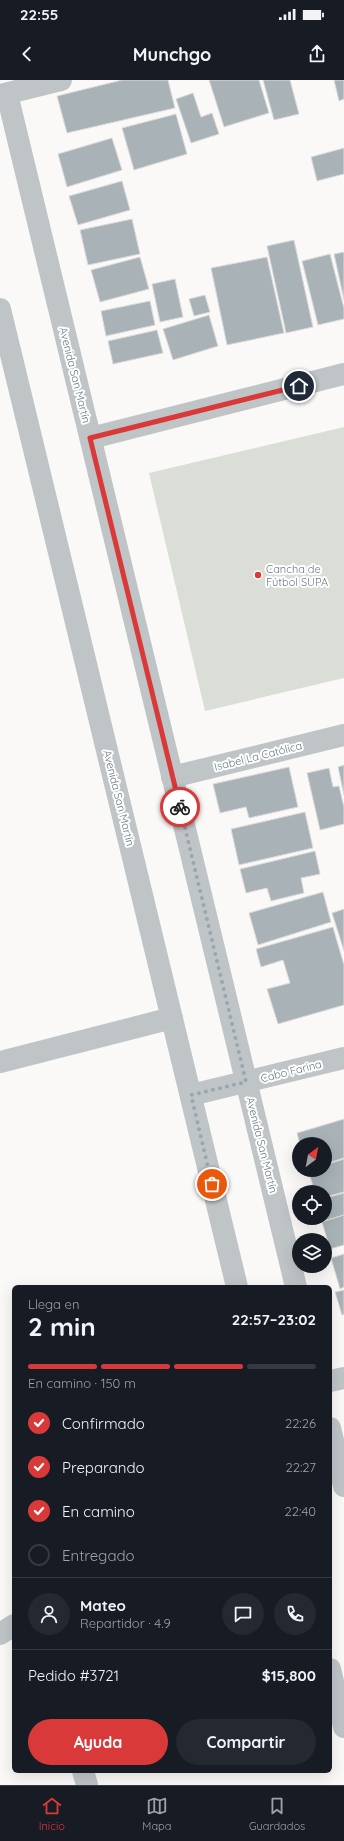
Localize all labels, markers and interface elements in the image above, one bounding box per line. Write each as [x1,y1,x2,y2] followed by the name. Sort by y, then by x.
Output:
[20,5,58,24] text: 22:55
[16,43,38,65] icon: back
[133,43,211,66] text: Munchgo
[306,43,328,65] icon: share
[56,326,94,424] street label: Avenida San Martín
[282,369,316,403] pin
[288,375,310,397] icon: home
[266,562,328,589] place label: Cancha de Fútbol SUPA
[253,570,263,580] marker: Cancha de Fútbol SUPA
[213,738,303,774] street label: Isabel La Católica
[100,749,138,847] street label: Avenida San Martín
[160,787,200,827] courier
[169,796,191,818] icon: bike
[259,1057,323,1085] street label: Cabo Farina
[243,1096,281,1194] street label: Avenida San Martín
[292,1137,332,1177] north arrow
[292,1137,332,1273] map controls
[195,1167,229,1201] pin
[201,1173,223,1195] icon: bag
[292,1185,332,1225] button: locate
[292,1233,332,1273] button: layers
[28,1296,79,1312] text: Llega en
[28,1310,96,1343] text: 2 min
[232,1310,316,1329] text: 22:57–23:02
[28,1375,136,1391] text: En camino · 150 m
[28,1412,50,1434] icon: check
[62,1414,145,1433] text: Confirmado
[285,1415,316,1431] text: 22:26
[28,1456,50,1478] icon: check
[62,1458,145,1477] text: Preparando
[286,1459,316,1475] text: 22:27
[28,1500,50,1522] icon: check
[62,1502,135,1521] text: En camino
[285,1503,316,1519] text: 22:40
[62,1546,135,1565] text: Entregado
[28,1593,70,1635] button: person
[222,1593,264,1635] button: chat
[274,1593,316,1635] button: phone
[80,1596,126,1615] text: Mateo
[80,1615,171,1631] text: Repartidor · 4.9
[28,1666,119,1685] text: Pedido #3721
[262,1666,316,1685] text: $15,800
[28,1719,168,1765] button: Ayuda
[176,1719,316,1765] button: Compartir
[39,1795,65,1833] tab: Inicio
[142,1795,171,1833] tab: Mapa
[249,1795,305,1833] tab: Guardados

